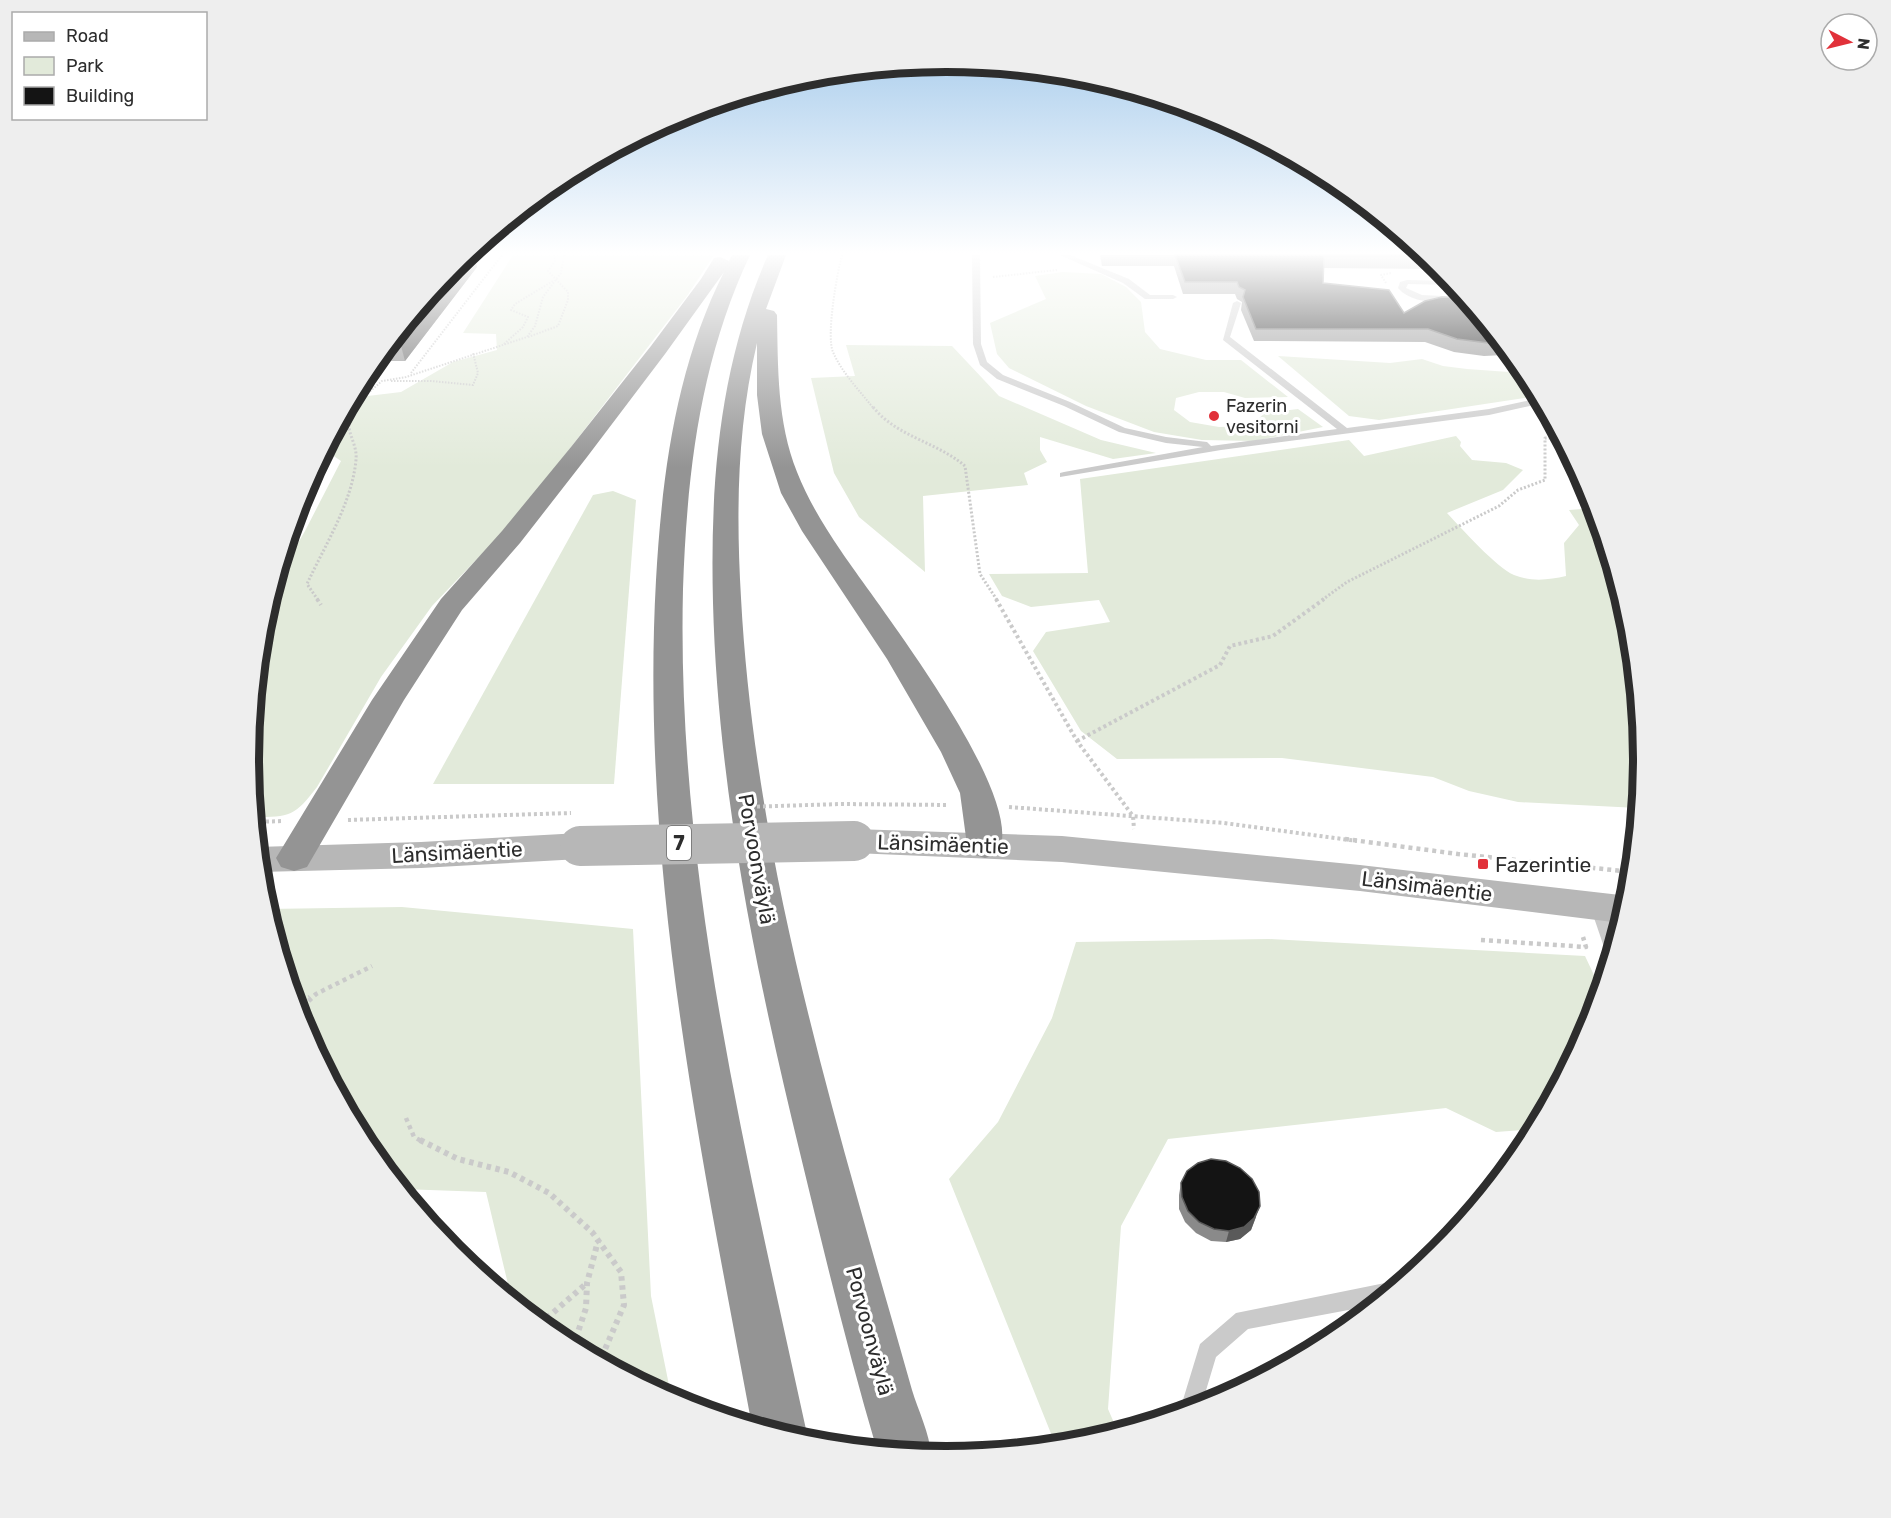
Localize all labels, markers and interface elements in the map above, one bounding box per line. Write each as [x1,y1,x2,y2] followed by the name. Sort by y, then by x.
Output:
[12,12,207,120] legend
[1819,12,1879,72] north arrow
[66,25,109,47] text: Road
[1853,37,1874,51] text: N
[66,55,104,77] text: Park
[66,85,134,107] text: Building
[1226,395,1299,438] place label: Fazerin vesitorni
[1207,409,1221,423] marker: Fazerin vesitorni
[733,792,781,926] street label: Porvoonväylä
[667,826,691,860] road number: 7
[877,829,1009,859] street label: Länsimäentie
[391,836,523,868] street label: Länsimäentie
[1495,852,1591,877] place label: Fazerintie
[1476,857,1490,871] marker: Fazerintie
[1360,866,1494,906] street label: Länsimäentie
[841,1264,899,1398] street label: Porvoonväylä

